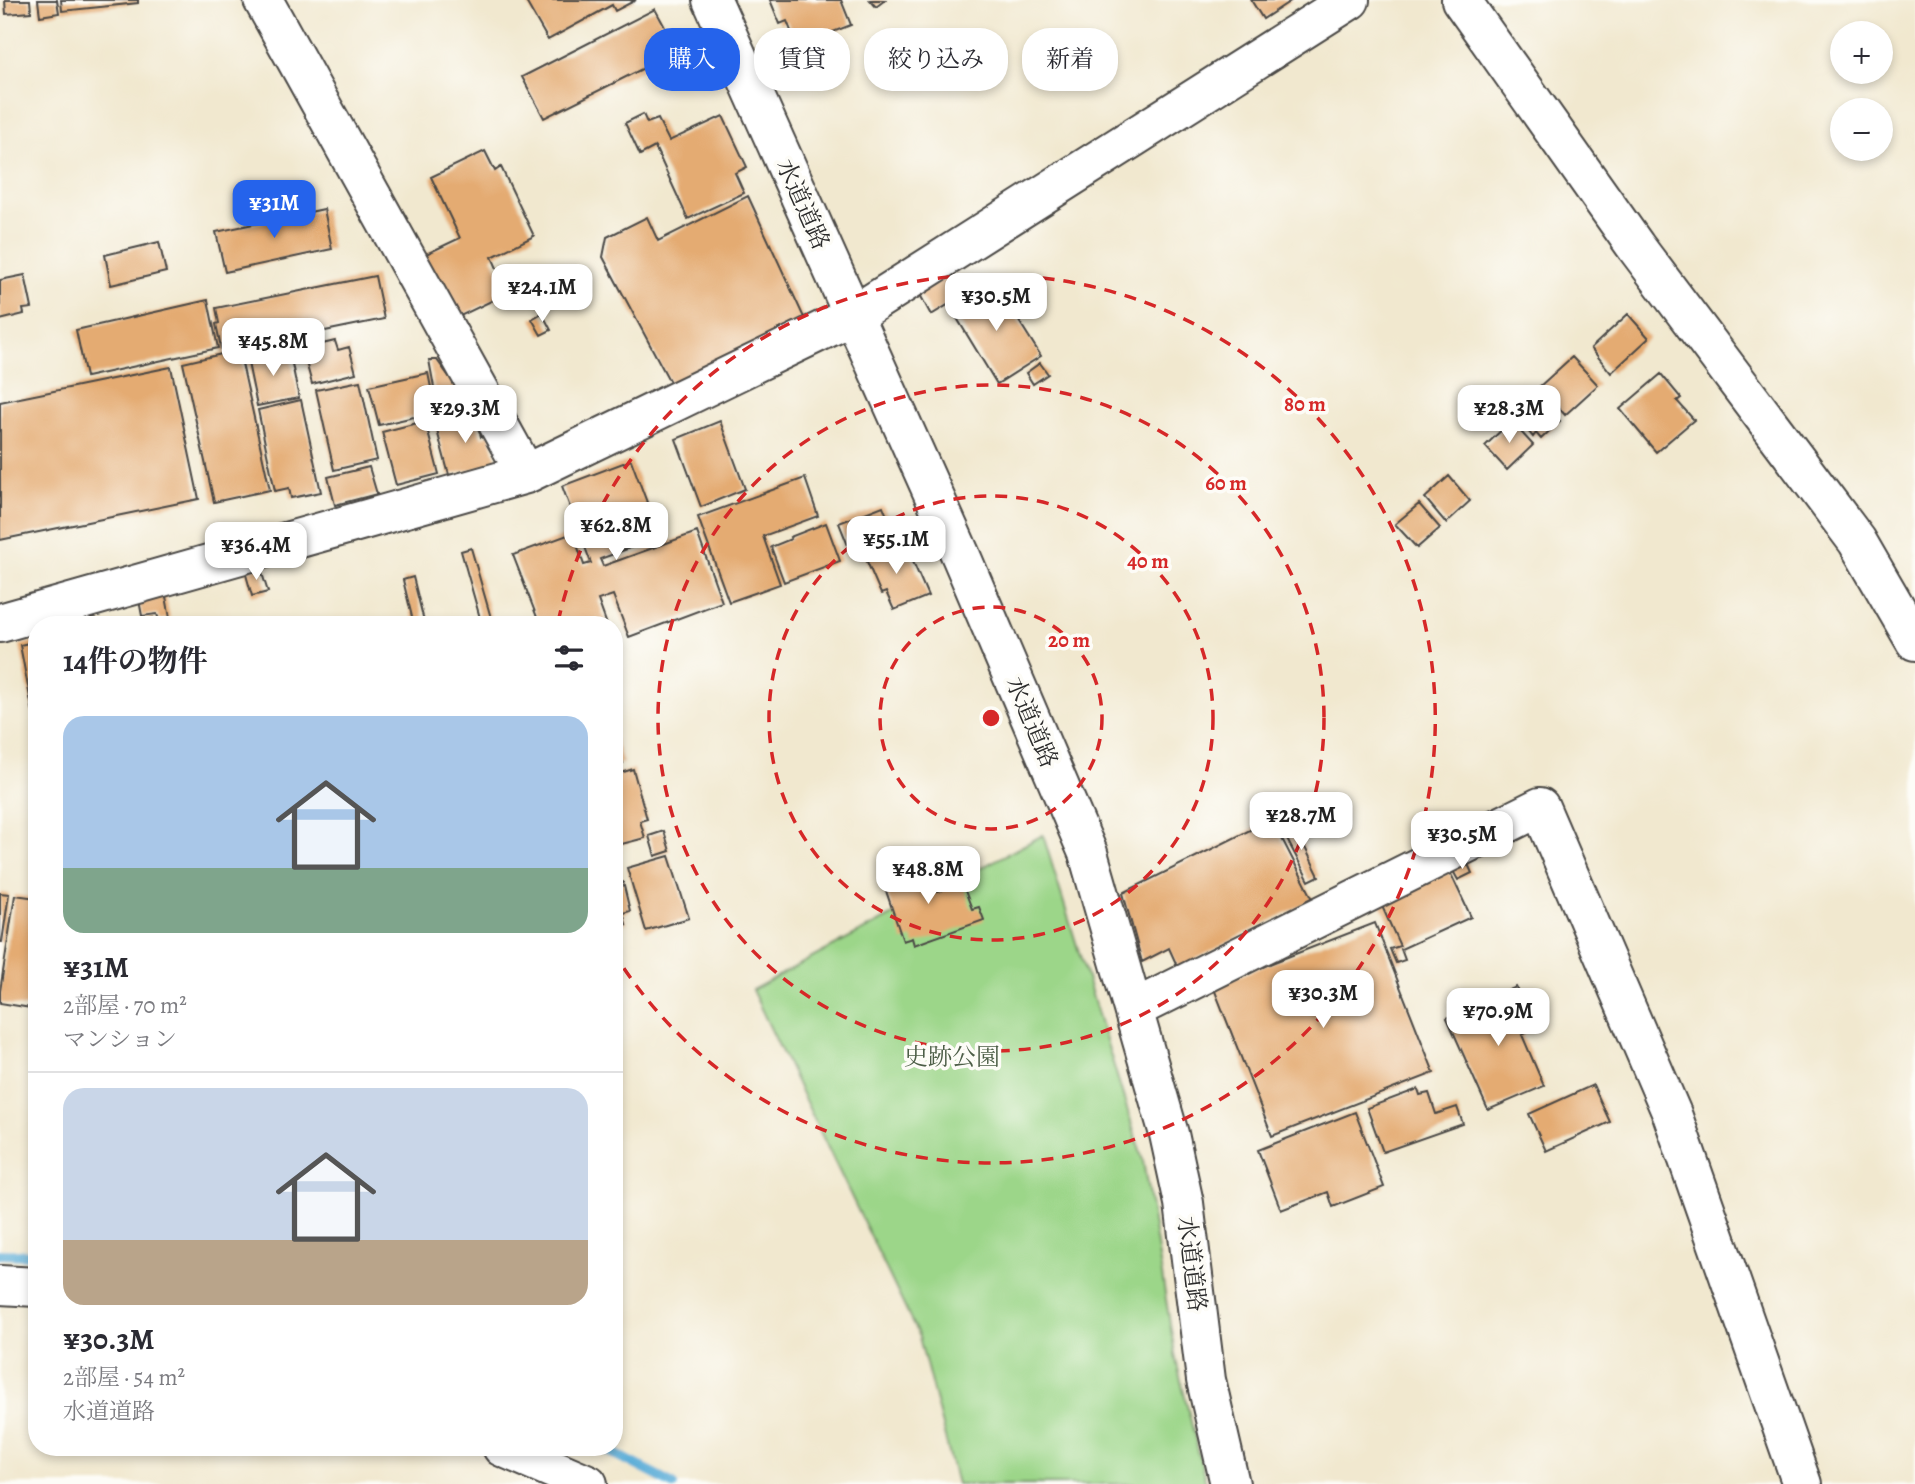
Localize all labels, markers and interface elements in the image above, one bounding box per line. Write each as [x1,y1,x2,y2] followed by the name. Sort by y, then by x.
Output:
[1830,21,1893,161] map controls
[1830,21,1893,84] button: +
[644,28,740,91] chip: 購入
[754,28,850,91] chip: 賃貸
[864,28,1008,91] chip: 絞り込み
[1022,28,1118,91] chip: 新着
[1830,98,1893,161] button: −
[769,154,837,254] street label: 水道道路
[233,180,315,240] pin: ¥31M
[249,187,299,218] text: ¥31M
[485,264,599,324] pin: ¥24.1M
[507,271,577,302] text: ¥24.1M
[939,274,1053,333] pin: ¥30.5M
[961,280,1031,311] text: ¥30.5M
[216,318,330,378] pin: ¥45.8M
[238,325,308,356] text: ¥45.8M
[408,386,522,445] pin: ¥29.3M
[1452,386,1566,445] pin: ¥28.3M
[1284,390,1326,418] text: 80 m
[430,392,500,423] text: ¥29.3M
[1474,392,1544,423] text: ¥28.3M
[1205,469,1247,497] text: 60 m
[559,503,673,562] pin: ¥62.8M
[580,509,652,540] text: ¥62.8M
[839,516,953,576] pin: ¥55.1M
[199,522,313,582] pin: ¥36.4M
[863,523,929,554] text: ¥55.1M
[221,529,291,560] text: ¥36.4M
[1127,547,1169,575] text: 40 m
[1048,626,1090,654] text: 20 m
[550,639,588,677] icon: filters
[63,641,208,681] text: 14件の物件
[999,672,1065,772] street label: 水道道路
[979,706,1003,730] centre of rings
[263,762,389,888] icon: home
[1244,792,1358,852] pin: ¥28.7M
[1266,799,1336,830] text: ¥28.7M
[1405,812,1519,871] pin: ¥30.5M
[1427,818,1497,849] text: ¥30.5M
[871,846,985,906] pin: ¥48.8M
[892,853,964,884] text: ¥48.8M
[63,947,129,987] text: ¥31M
[1266,970,1380,1030] pin: ¥30.3M
[1288,977,1358,1008] text: ¥30.3M
[1441,988,1555,1048] pin: ¥70.9M
[63,990,187,1021] text: 2部屋 · 70 m²
[1463,995,1533,1026] text: ¥70.9M
[63,1024,177,1055] text: マンション
[904,1041,1000,1073] park label: 史跡公園
[263,1134,389,1260] icon: home
[1170,1214,1214,1314] street label: 水道道路
[63,1319,155,1359] text: ¥30.3M
[63,1362,185,1393] text: 2部屋 · 54 m²
[63,1396,155,1427] text: 水道道路

